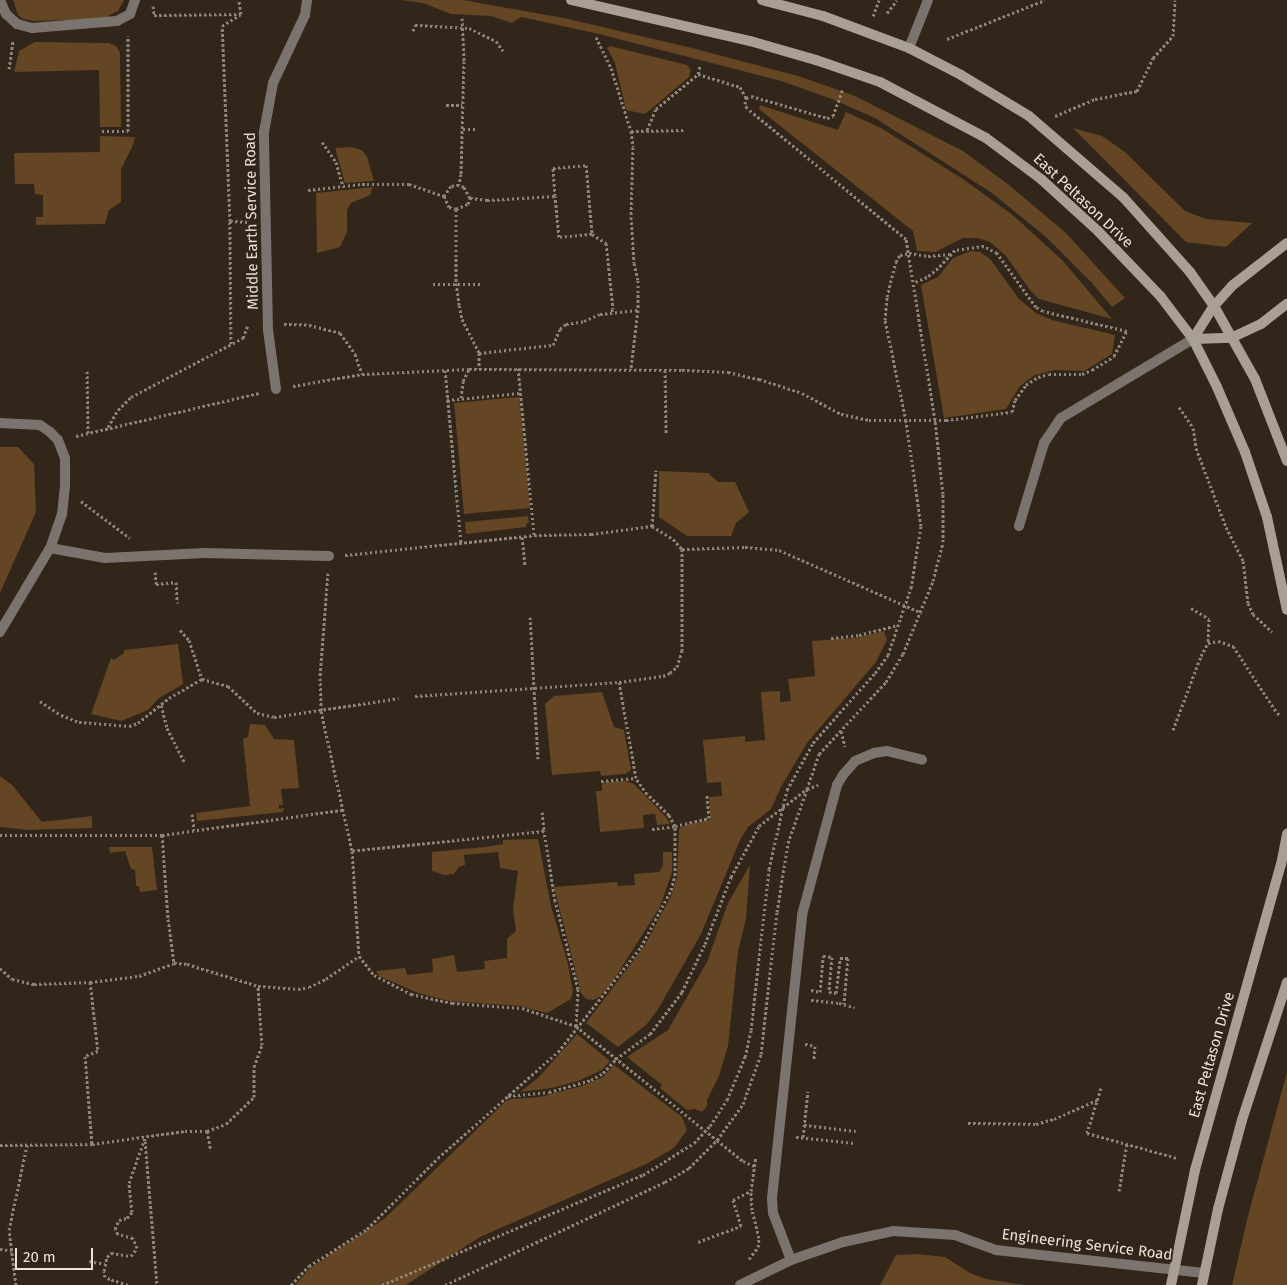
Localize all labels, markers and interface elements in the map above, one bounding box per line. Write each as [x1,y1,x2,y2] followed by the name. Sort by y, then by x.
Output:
[241,132,263,310] street label: Middle Earth Service Road
[1029,150,1137,252] street label: East Peltason Drive
[1185,990,1239,1120] street label: East Peltason Drive
[1001,1226,1173,1264] street label: Engineering Service Road
[18,1238,95,1270] scale bar
[23,1248,56,1266] text: 20 m

